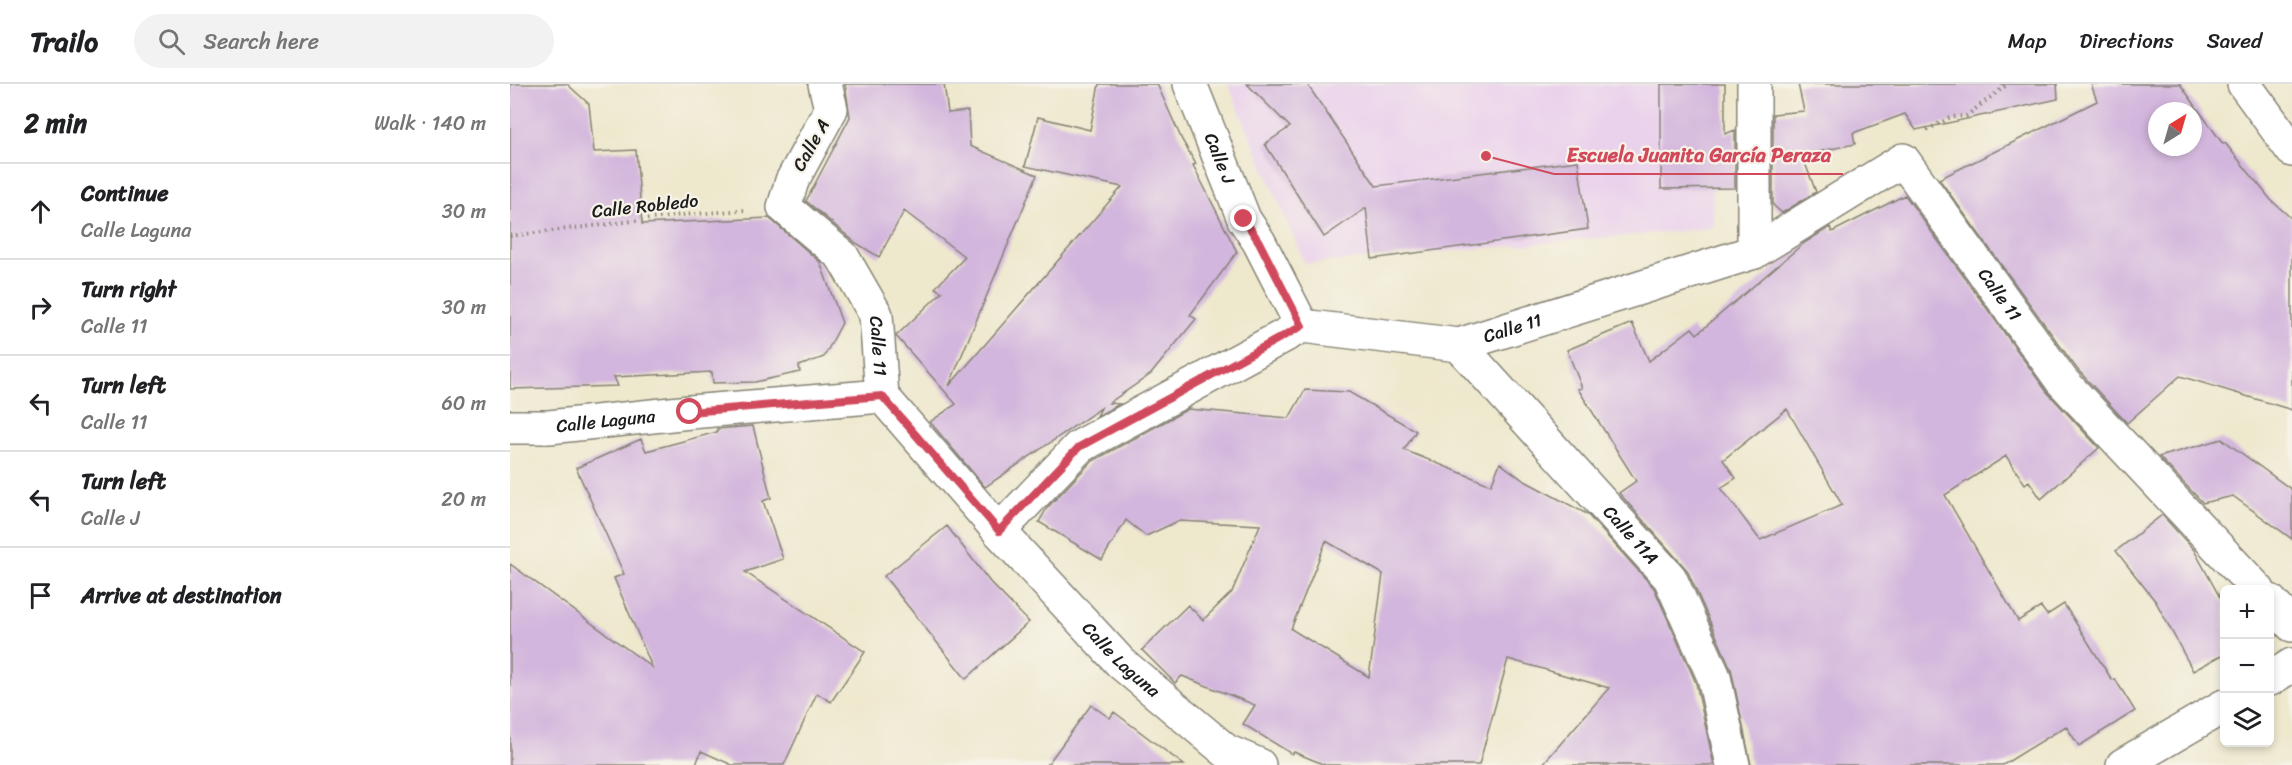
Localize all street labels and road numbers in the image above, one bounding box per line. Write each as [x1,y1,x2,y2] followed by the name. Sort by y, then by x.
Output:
[783,113,839,177] street label: Calle A
[1195,128,1245,189] street label: Calle J
[590,184,700,228] street label: Calle Robledo
[1969,261,2030,328] street label: Calle 11
[1479,304,1546,352] street label: Calle 11
[860,315,896,377] street label: Calle 11
[555,400,658,442] street label: Calle Laguna
[1595,497,1667,572] street label: Calle 11A
[1074,614,1168,706] street label: Calle Laguna

